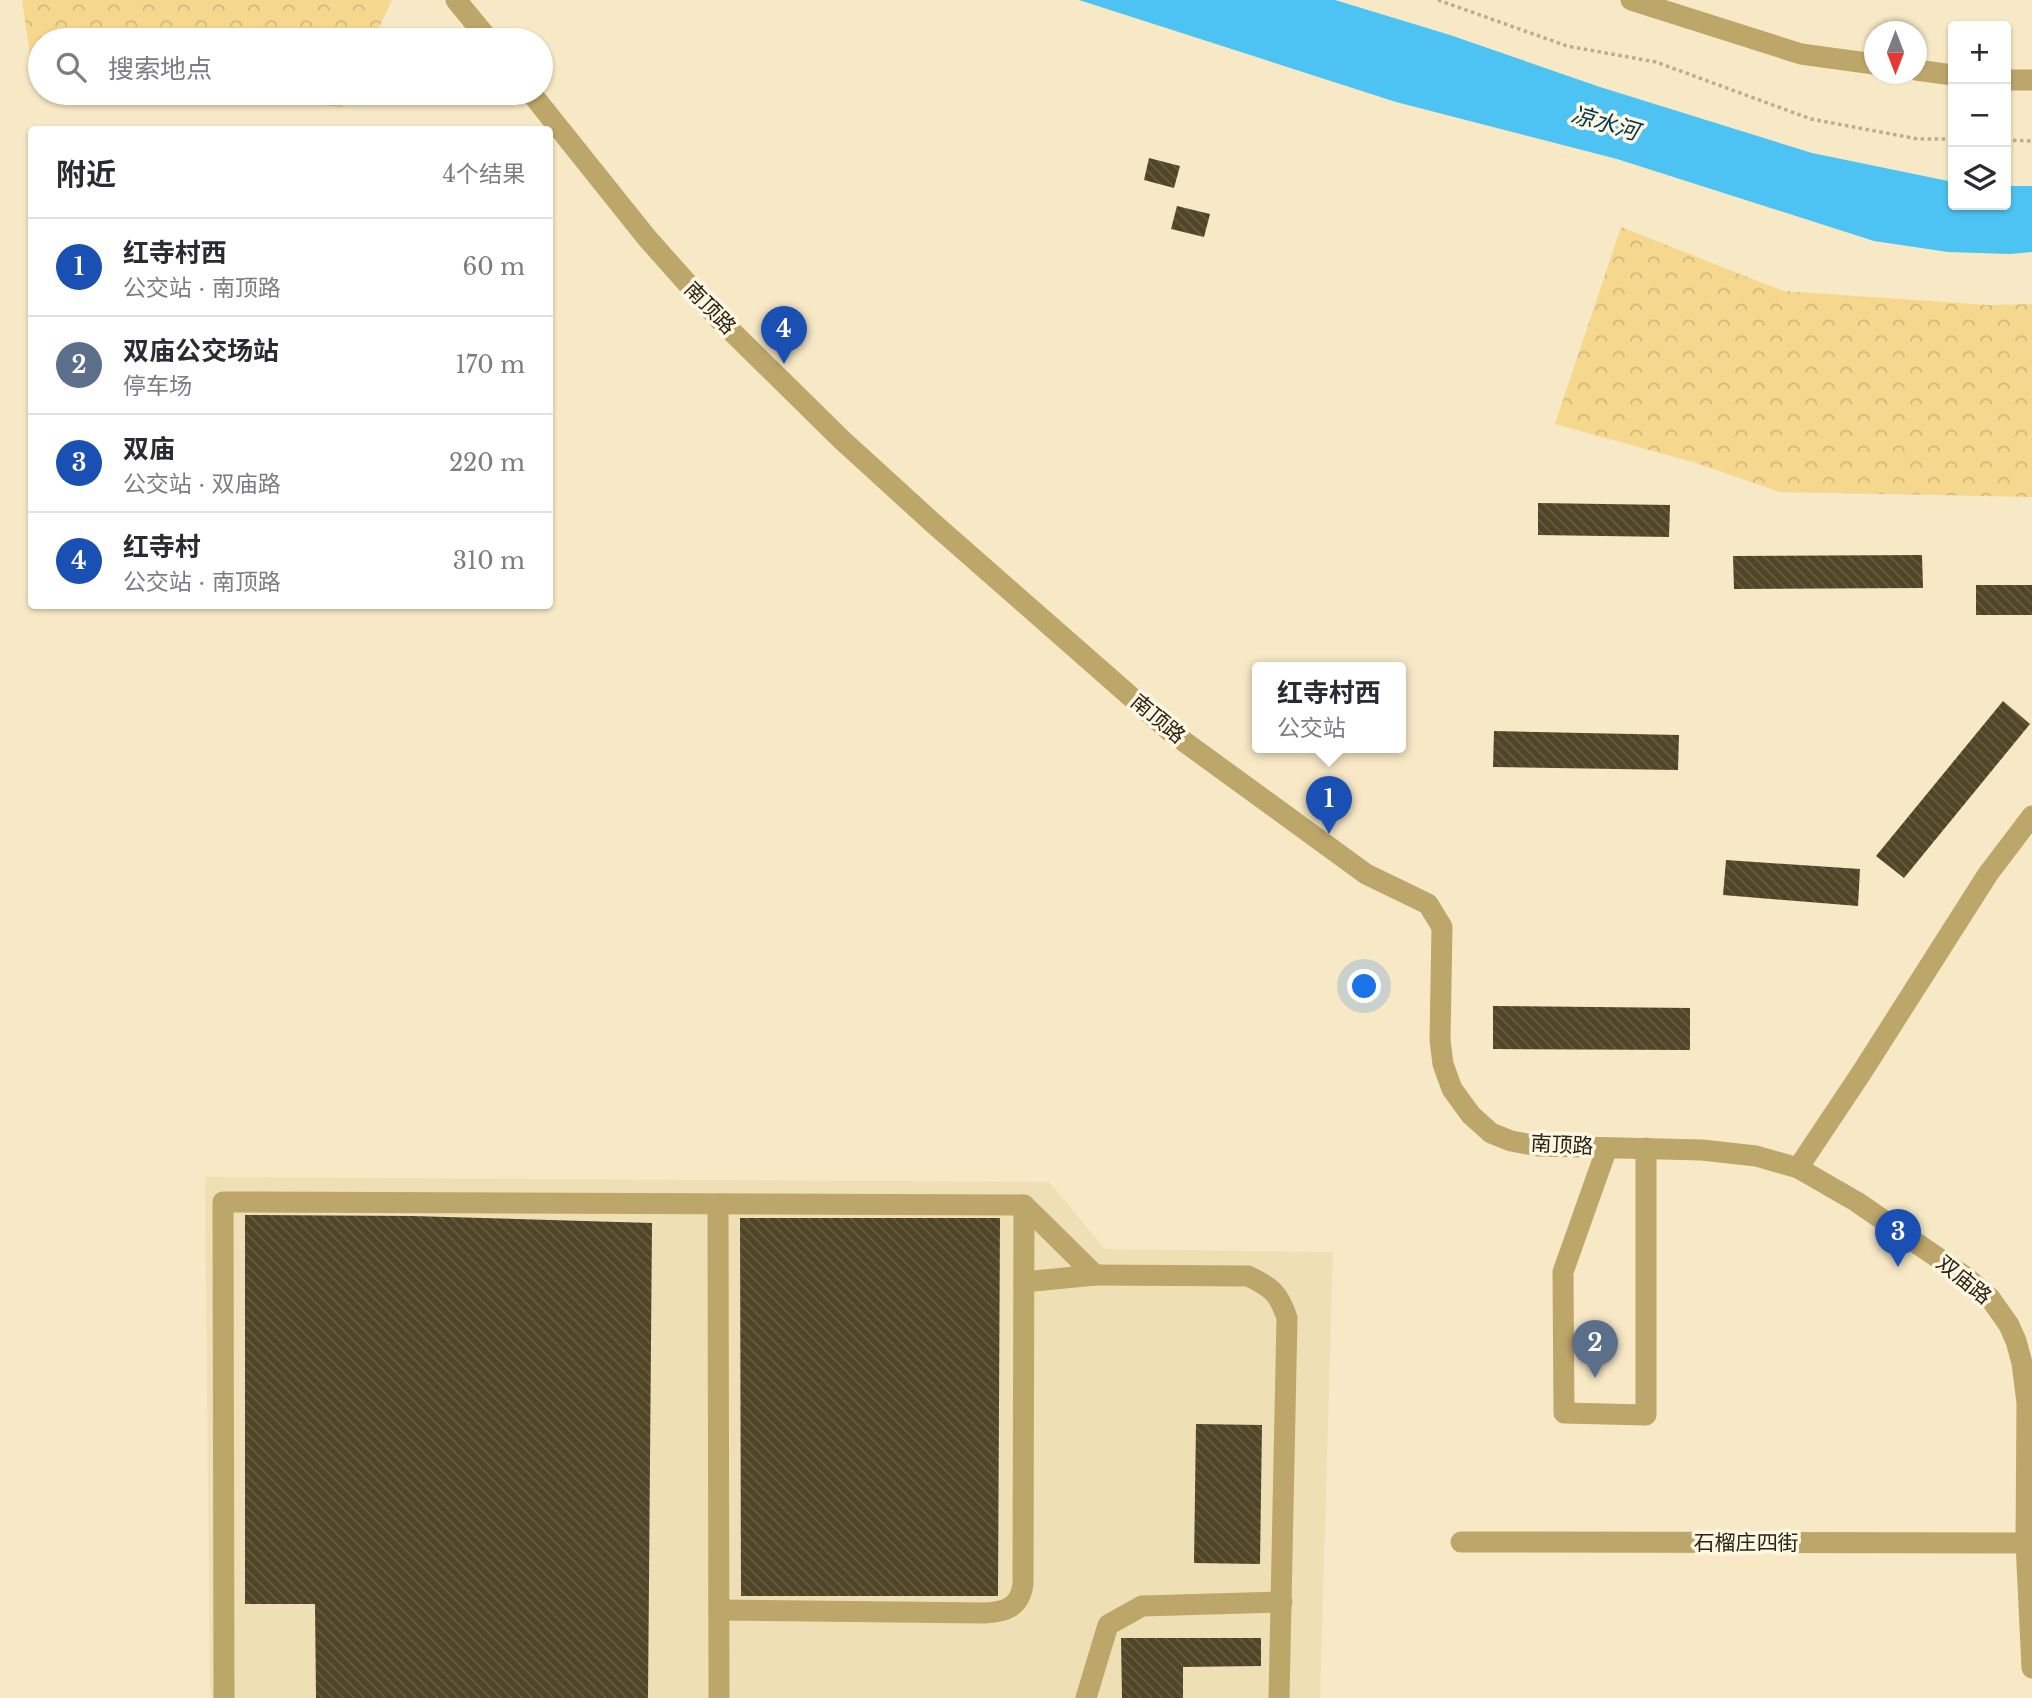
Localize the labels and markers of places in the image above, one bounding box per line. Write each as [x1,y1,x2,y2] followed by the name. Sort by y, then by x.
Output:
[761,306,807,364] pin: 4
[1306,776,1352,834] pin: 1
[1875,1209,1921,1267] pin: 3
[1572,1320,1618,1378] pin: 2

